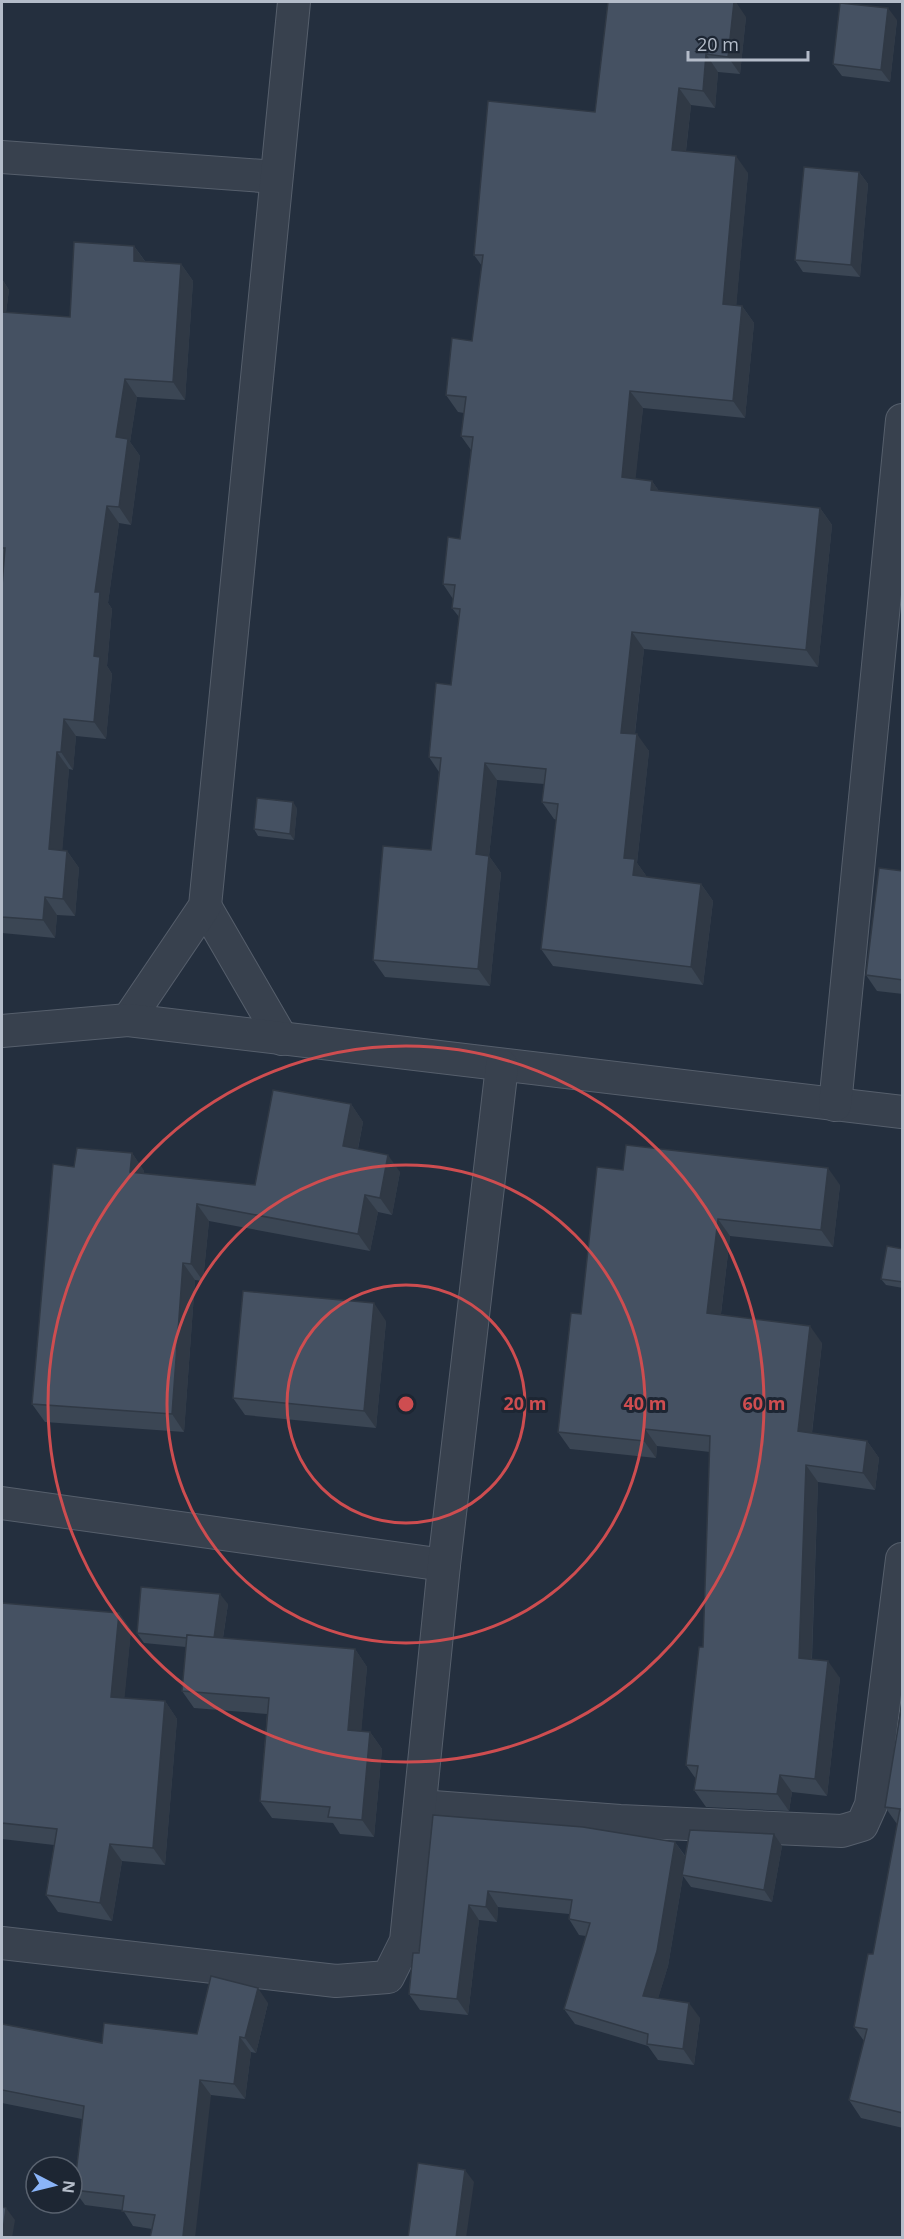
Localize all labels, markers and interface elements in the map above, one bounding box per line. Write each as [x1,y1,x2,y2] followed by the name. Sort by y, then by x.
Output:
[688,24,808,62] scale bar
[697,32,739,56] text: 20 m
[504,1391,546,1415] text: 20 m
[624,1391,666,1415] text: 40 m
[743,1391,785,1415] text: 60 m
[396,1394,416,1414] centre of rings
[24,2155,84,2215] north arrow
[57,2179,81,2195] text: N

